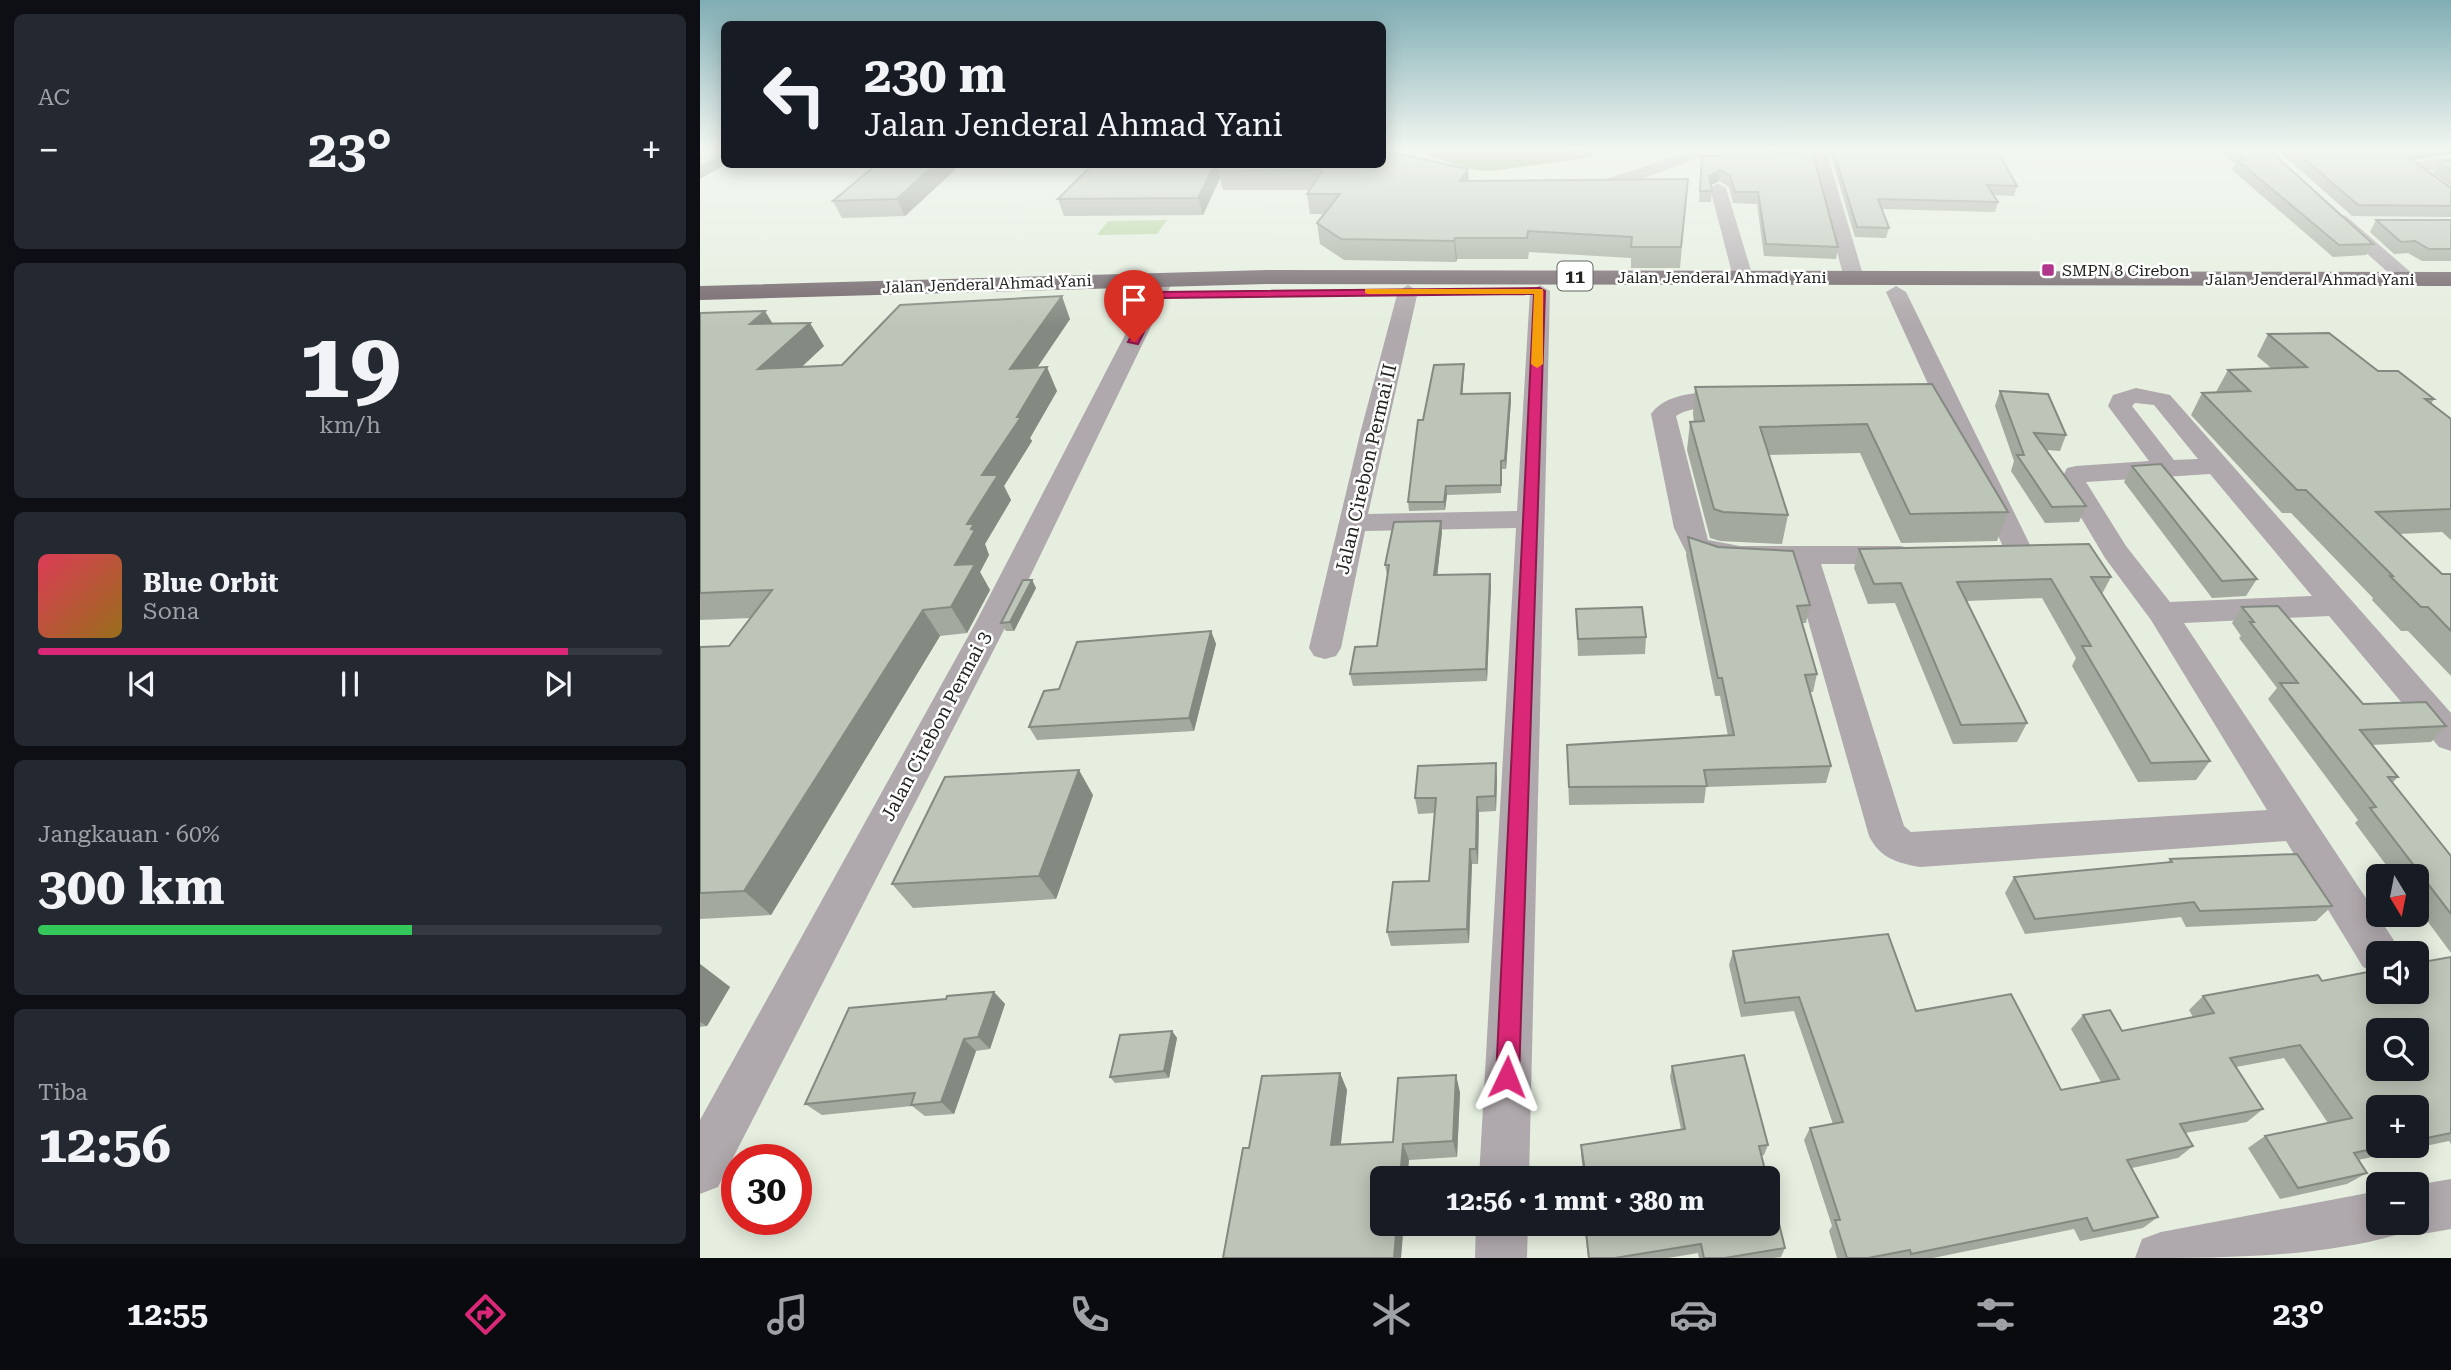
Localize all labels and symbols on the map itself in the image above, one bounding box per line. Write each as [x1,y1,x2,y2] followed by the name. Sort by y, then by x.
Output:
[2062,261,2190,280] place label: SMPN 8 Cirebon
[1558,262,1592,290] road number: 11
[2040,262,2056,278] marker: SMPN 8 Cirebon
[1617,268,1827,287] street label: Jalan Jenderal Ahmad Yani
[1104,270,1164,342] pin
[2205,270,2415,289] street label: Jalan Jenderal Ahmad Yani
[882,271,1092,297] street label: Jalan Jenderal Ahmad Yani
[1331,362,1401,576] street label: Jalan Cirebon Permai II
[876,627,996,825] street label: Jalan Cirebon Permai 3
[2366,864,2429,928] north arrow
[1470,1040,1544,1114] position arrow
[721,1144,812,1235] speed limit sign: 30

